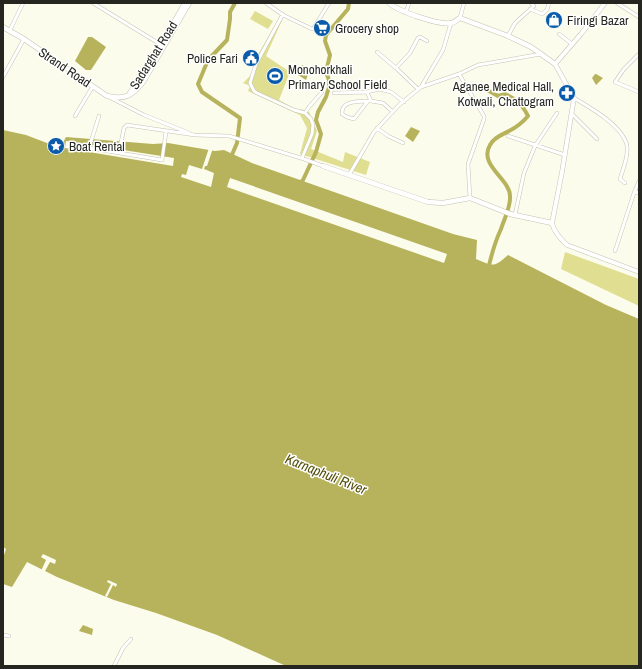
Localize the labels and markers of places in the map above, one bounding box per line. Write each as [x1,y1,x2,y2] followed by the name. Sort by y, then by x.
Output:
[544,10,564,30] shop icon: Firingi Bazar
[567,12,629,29] place label: Firingi Bazar
[312,18,332,38] supermarket icon: Grocery shop
[335,20,399,37] place label: Grocery shop
[241,48,261,68] public building icon: Police Fari
[187,50,238,67] place label: Police Fari
[288,61,388,93] place label: Monohorkhali Primary School Field
[265,66,285,86] sports icon: Monohorkhali Primary School Field
[452,78,554,110] place label: Aganee Medical Hall, Kotwali, Chattogram
[557,83,577,103] pharmacy icon: Aganee Medical Hall, Kotwali, Chattogram
[46,136,66,156] place icon: Boat Rental
[69,138,125,155] place label: Boat Rental

